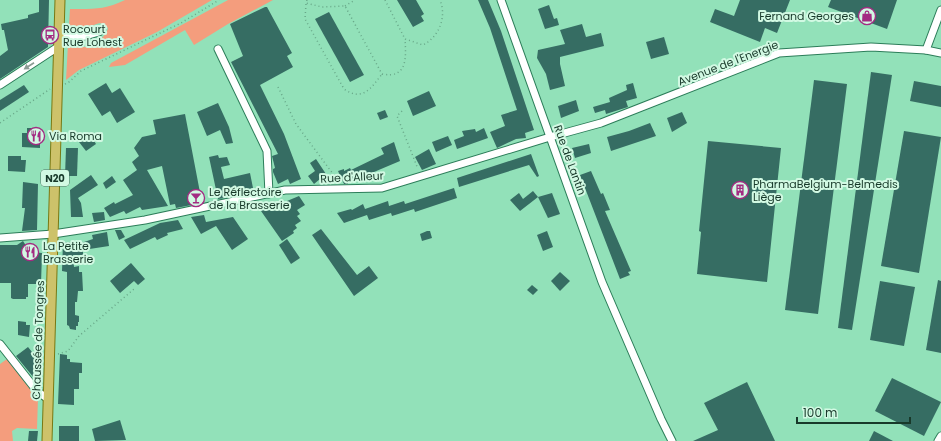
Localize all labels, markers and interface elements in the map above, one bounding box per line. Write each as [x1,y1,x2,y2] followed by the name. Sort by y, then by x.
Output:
[857,6,877,26] shop icon: Fernand Georges
[759,8,854,24] place label: Fernand Georges
[63,21,122,50] place label: Rocourt Rue Lohest
[40,25,60,45] bus stop icon: Rocourt Rue Lohest
[675,36,781,90] street label: Avenue de l'Energie
[24,62,34,70] one-way arrow
[550,123,590,197] street label: Rue de Lantin
[26,126,46,146] restaurant icon: Via Roma
[49,128,102,144] place label: Via Roma
[320,167,384,187] street label: Rue d'Alleur
[41,170,69,186] road number: N20
[753,176,898,205] place label: PharmaBelgium-Belmedis Liège
[730,180,750,200] building icon: PharmaBelgium-Belmedis Liège
[209,184,290,213] place label: Le Réflectoire de la Brasserie
[186,188,206,208] bar icon: Le Réflectoire de la Brasserie
[43,238,93,267] place label: La Petite Brasserie
[20,242,40,262] restaurant icon: La Petite Brasserie
[28,280,48,400] street label: Chaussée de Tongres
[797,399,910,425] scale bar
[803,404,837,421] text: 100 m

